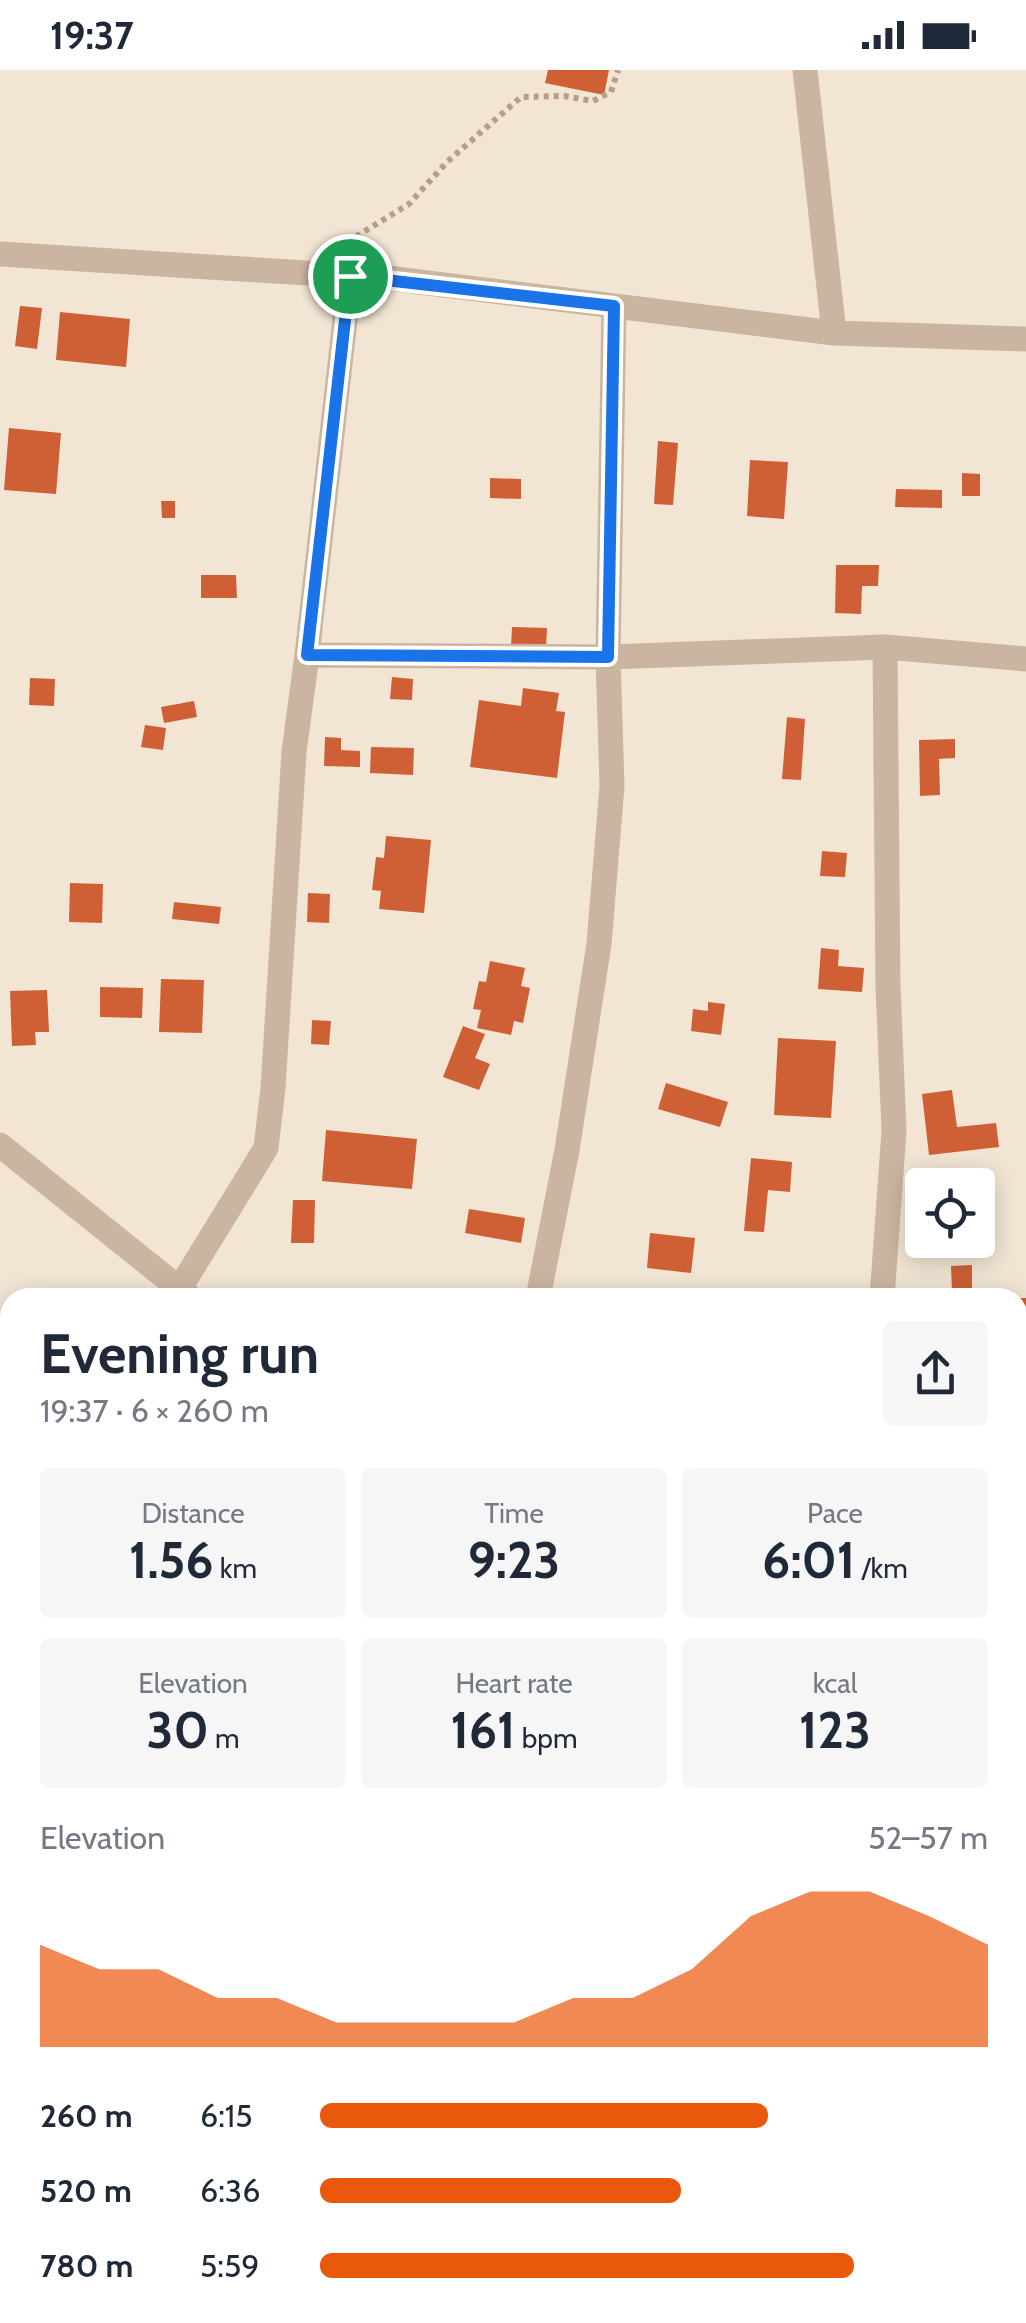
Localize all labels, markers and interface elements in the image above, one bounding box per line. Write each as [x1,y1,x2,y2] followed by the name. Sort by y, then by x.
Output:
[50,12,134,59] text: 19:37
[308,234,393,319] pin
[323,249,378,304] icon: arrive
[905,1168,995,1258] map controls
[905,1168,995,1258] button: locate
[40,1320,319,1387] text: Evening run
[883,1321,988,1426] button: share
[40,1391,269,1430] text: 19:37 · 6 × 260 m
[141,1496,245,1530] text: Distance
[484,1496,544,1530] text: Time
[807,1496,863,1530] text: Pace
[129,1530,214,1591] text: 1.56
[468,1530,560,1591] text: 9:23
[762,1530,855,1591] text: 6:01
[214,1551,257,1585] text: km
[855,1551,908,1585] text: /km
[138,1666,248,1700] text: Elevation
[455,1666,573,1700] text: Heart rate
[813,1666,857,1700] text: kcal
[146,1700,209,1761] text: 30
[450,1700,516,1761] text: 161
[799,1700,871,1761] text: 123
[209,1721,240,1755] text: m
[516,1721,578,1755] text: bpm
[40,1818,165,1857] text: Elevation
[868,1818,988,1857] text: 52–57 m
[40,2096,133,2135] text: 260 m
[200,2096,253,2135] text: 6:15
[40,2171,132,2210] text: 520 m
[200,2171,260,2210] text: 6:36
[40,2246,133,2285] text: 780 m
[200,2246,259,2285] text: 5:59

